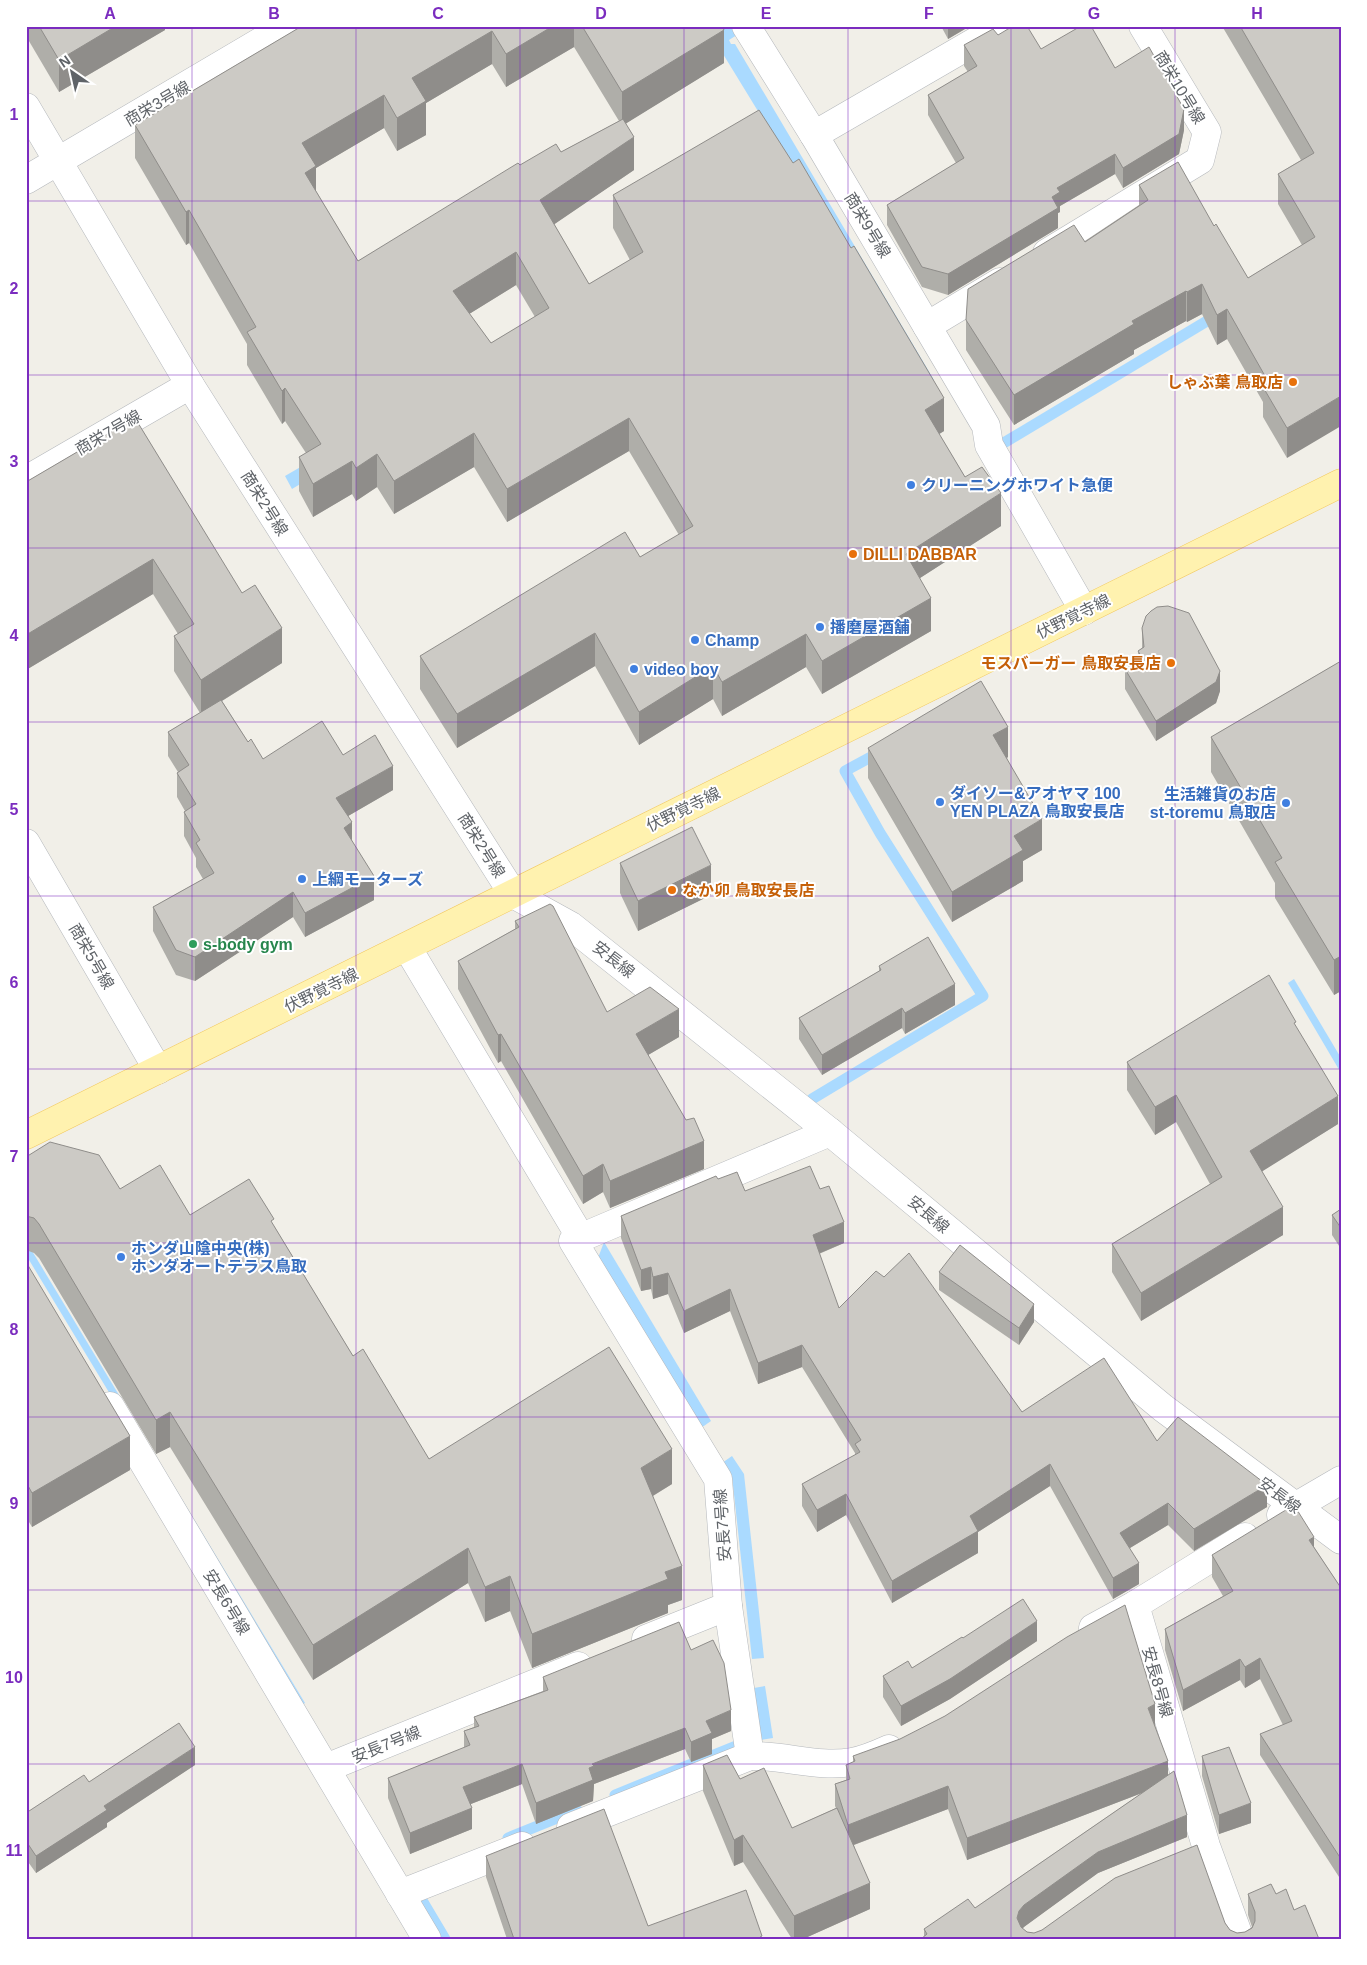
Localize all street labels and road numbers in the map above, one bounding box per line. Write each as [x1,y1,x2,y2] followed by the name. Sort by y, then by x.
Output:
[1151,48,1208,127] street label: 商栄10号線
[121,78,193,129] street label: 商栄3号線
[842,190,894,261] street label: 商栄9号線
[72,407,144,458] street label: 商栄7号線
[238,468,291,539] street label: 商栄2号線
[1034,591,1113,642] street label: 伏野覚寺線
[644,784,723,835] street label: 伏野覚寺線
[455,810,508,881] street label: 商栄2号線
[66,920,117,992] street label: 商栄5号線
[590,938,638,981] street label: 安長線
[282,965,361,1016] street label: 伏野覚寺線
[905,1192,953,1236] street label: 安長線
[1255,1474,1304,1517] street label: 安長線
[711,1488,734,1562] street label: 安長7号線
[201,1567,253,1638] street label: 安長6号線
[1139,1645,1176,1720] street label: 安長8号線
[349,1723,423,1766] street label: 安長7号線

